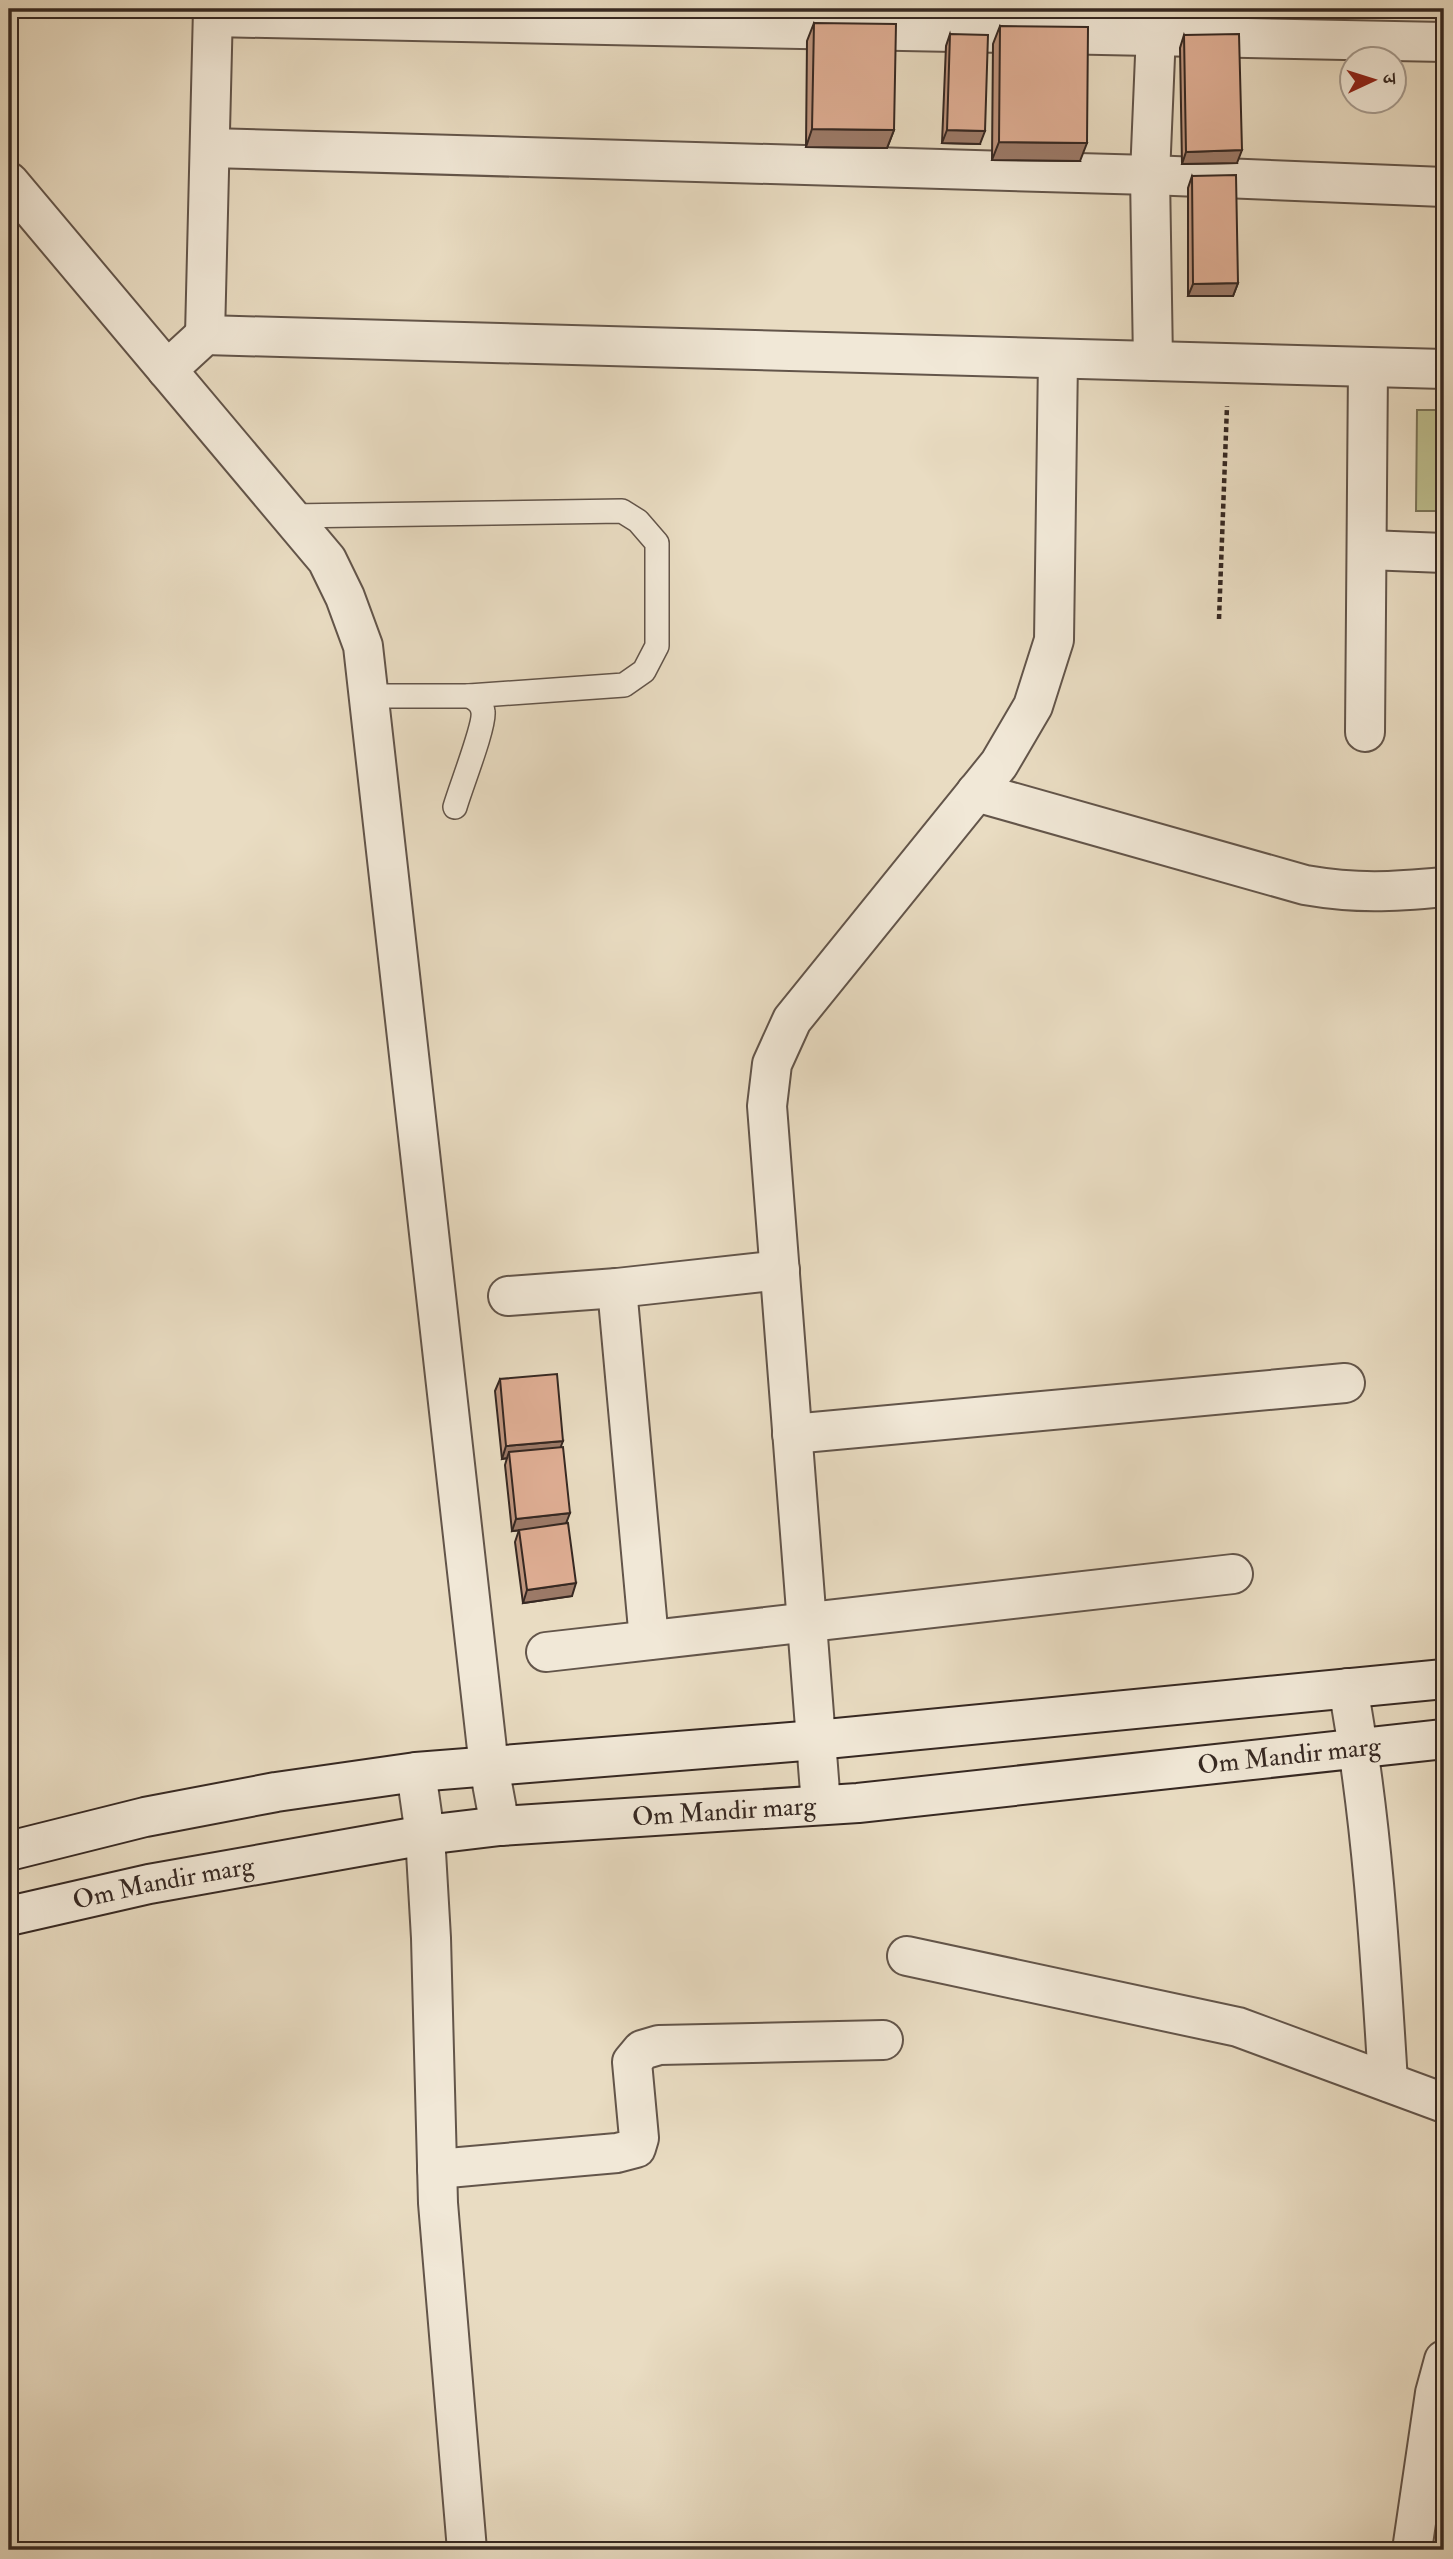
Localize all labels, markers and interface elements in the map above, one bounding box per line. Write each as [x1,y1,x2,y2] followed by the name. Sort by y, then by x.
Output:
[1338,46,1408,116] north arrow
[1377,71,1401,86] text: उ
[1196,1730,1384,1782] street label: Om Mandir marg
[631,1790,818,1833] street label: Om Mandir marg
[70,1849,258,1917] street label: Om Mandir marg

